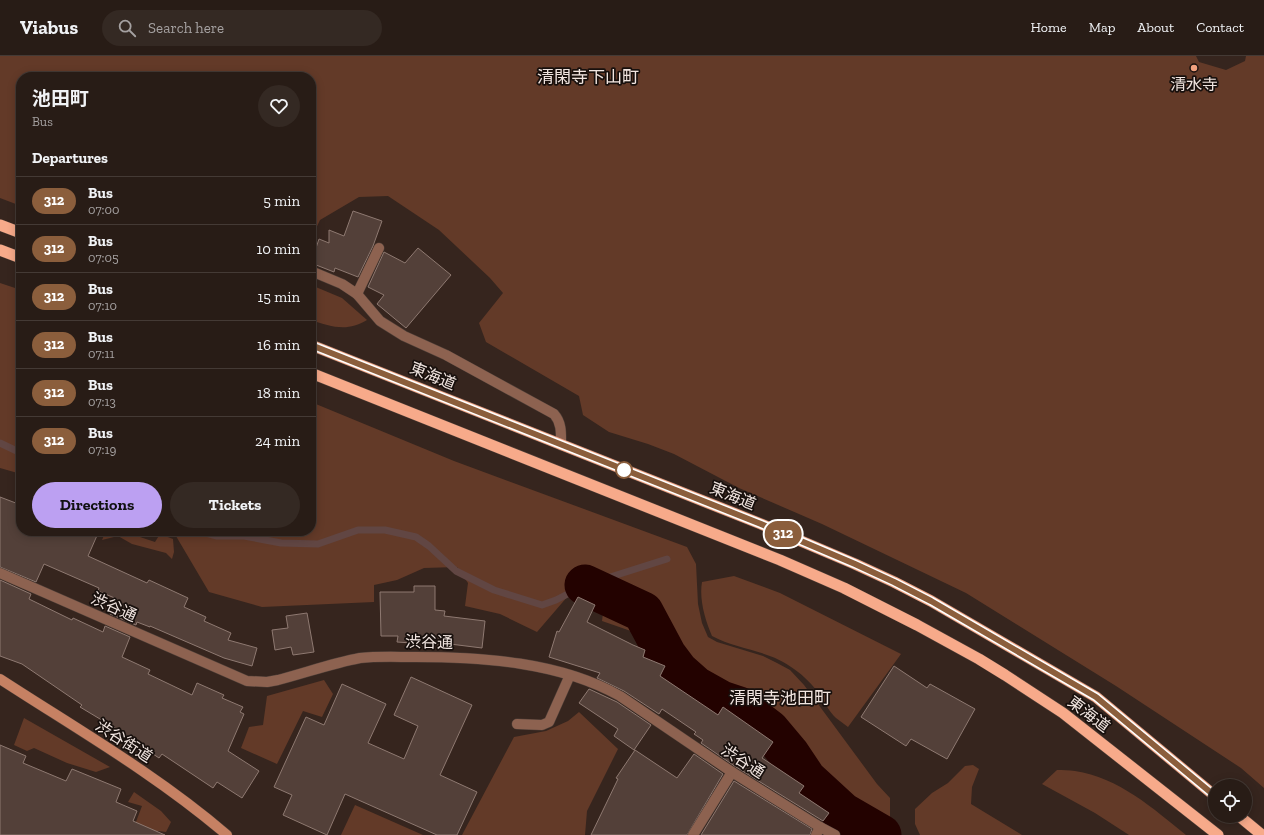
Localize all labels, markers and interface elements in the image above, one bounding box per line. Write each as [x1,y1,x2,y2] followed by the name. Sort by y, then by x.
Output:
[102,10,382,46] search box
[20,16,78,39] text: Viabus
[116,17,138,39] icon: search
[148,19,224,37] text: Search here
[1031,19,1067,36] text: Home
[1089,19,1115,36] text: Map
[1137,19,1174,36] text: About
[1196,19,1244,36] text: Contact
[1189,63,1199,73] marker: 清水寺
[537,67,639,87] district label: 清閑寺下山町
[1170,75,1218,94] place label: 清水寺
[258,85,300,127] button: heart
[32,87,89,110] text: 池田町
[32,114,53,129] text: Bus
[32,149,108,167] text: Departures
[88,184,113,202] text: Bus
[44,192,64,209] text: 312
[263,192,300,210] text: 5 min
[88,202,120,217] text: 07:00
[88,232,113,250] text: Bus
[44,240,64,257] text: 312
[256,240,300,258] text: 10 min
[88,250,119,265] text: 07:05
[88,280,113,298] text: Bus
[44,288,64,305] text: 312
[257,288,300,306] text: 15 min
[88,298,117,313] text: 07:10
[88,328,113,346] text: Bus
[44,336,64,353] text: 312
[257,336,300,354] text: 16 min
[88,346,115,361] text: 07:11
[407,358,459,394] street label: 東海道
[88,376,113,394] text: Bus
[44,384,64,401] text: 312
[257,384,300,402] text: 18 min
[88,394,116,409] text: 07:13
[88,424,113,442] text: Bus
[44,432,64,449] text: 312
[255,432,300,450] text: 24 min
[88,442,116,457] text: 07:19
[615,461,633,479] unlabelled marker
[707,478,759,514] street label: 東海道
[32,482,162,528] button: Directions
[170,482,300,528] button: Tickets
[760,521,806,547] line badge: 312
[773,525,793,542] text: 312
[88,589,140,625] street label: 渋谷通
[405,632,453,652] street label: 渋谷通
[729,688,831,708] district label: 清閑寺池田町
[1064,692,1114,736] street label: 東海道
[92,716,156,766] street label: 渋谷街道
[718,740,768,782] street label: 渋谷通
[1208,779,1252,823] map controls
[1208,779,1252,823] button: locate

